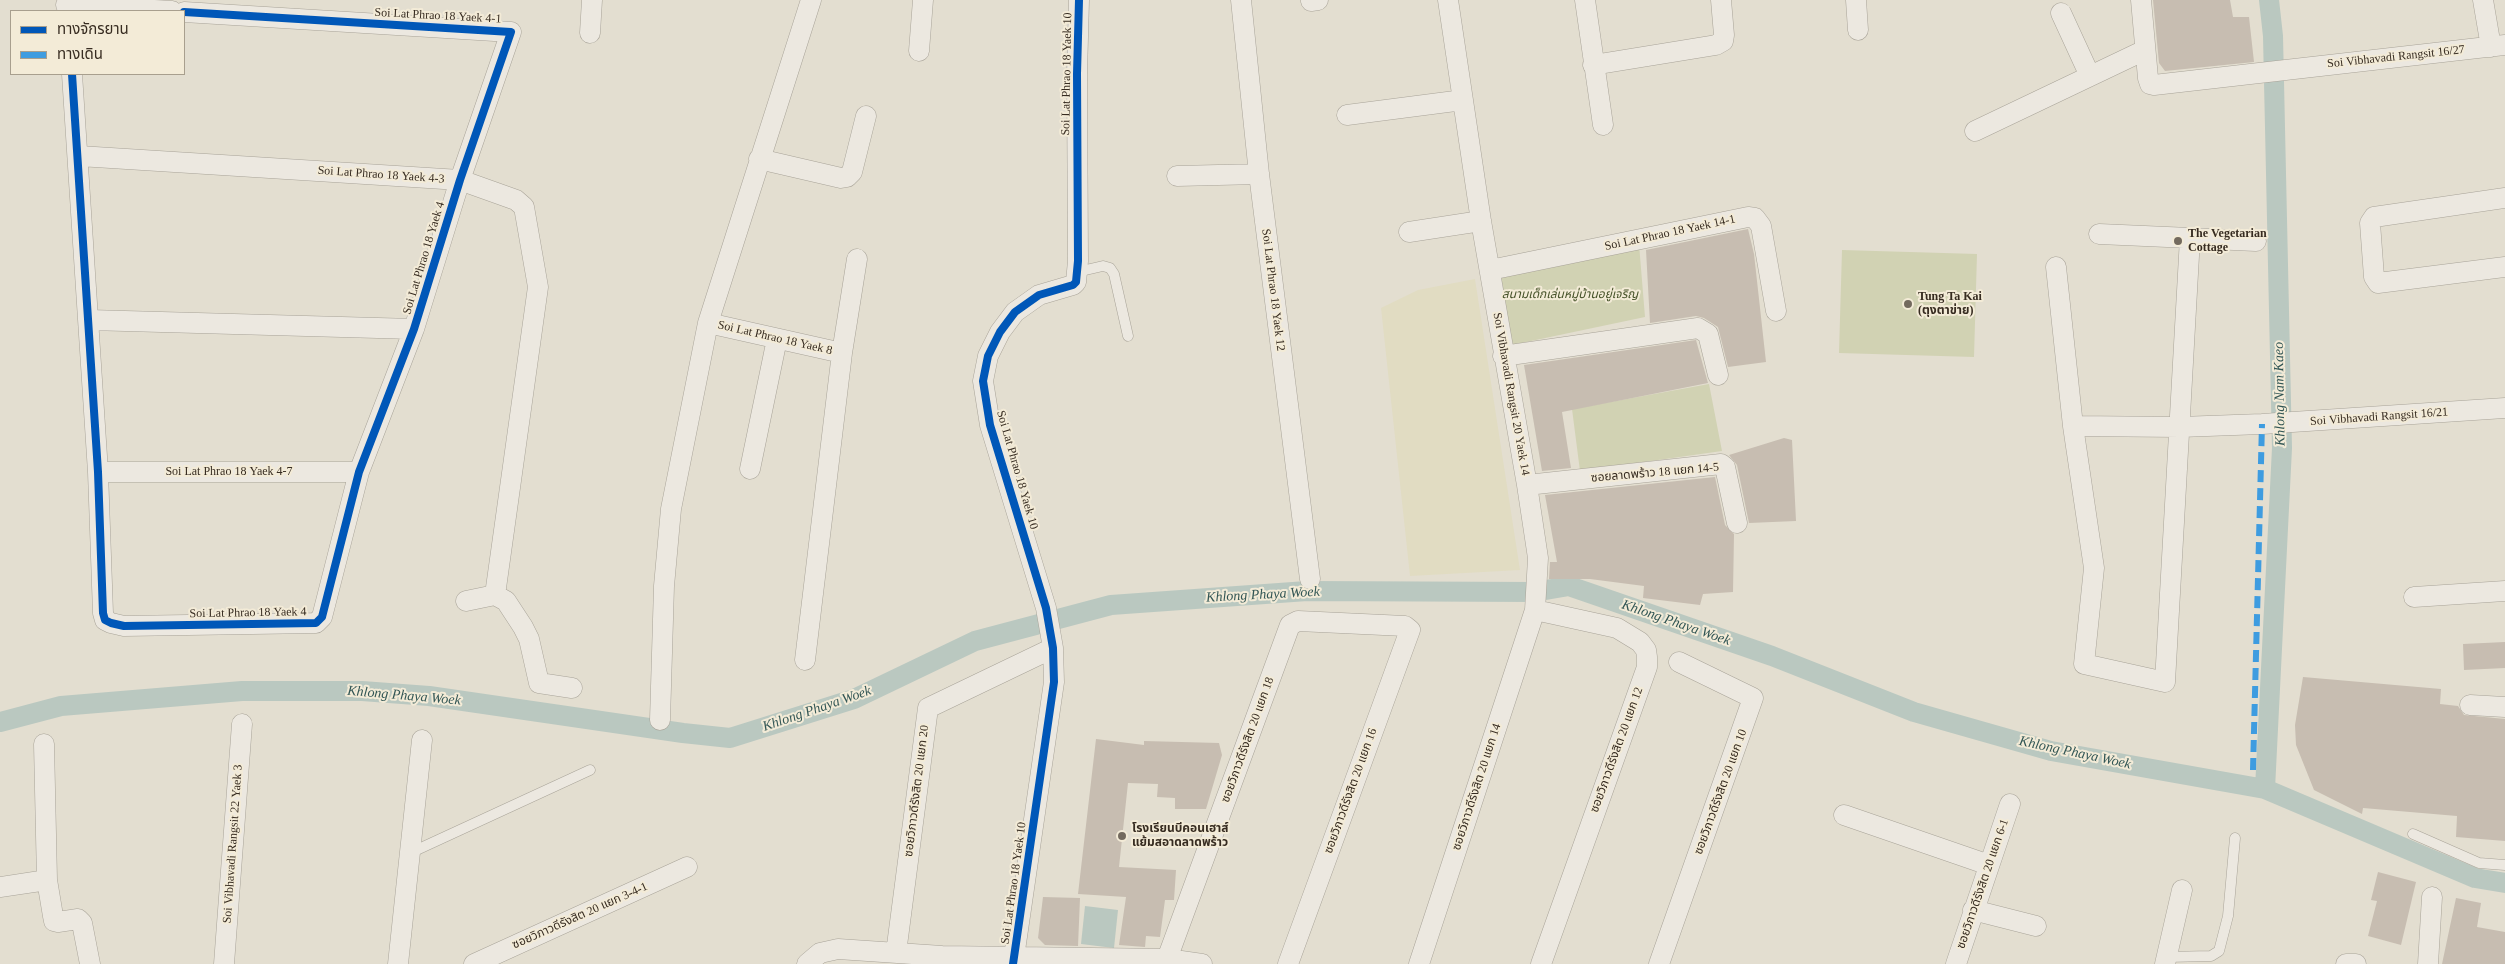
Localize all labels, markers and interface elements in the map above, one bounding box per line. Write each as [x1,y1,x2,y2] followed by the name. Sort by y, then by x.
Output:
[374,5,502,27] street label: Soi Lat Phrao 18 Yaek 4-1
[10,10,185,75] legend
[1059,12,1075,136] street label: Soi Lat Phrao 18 Yaek 10
[57,21,129,37] text: ทางจักรยาน
[2326,43,2466,71] street label: Soi Vibhavadi Rangsit 16/27
[57,46,103,62] text: ทางเดิน
[317,163,445,187] street label: Soi Lat Phrao 18 Yaek 4-3
[400,200,448,316] street label: Soi Lat Phrao 18 Yaek 4
[1603,212,1737,254] street label: Soi Lat Phrao 18 Yaek 14-1
[2188,227,2267,255] place label: The Vegetarian Cottage
[1258,228,1288,352] street label: Soi Lat Phrao 18 Yaek 12
[2172,235,2184,247] marker: The Vegetarian Cottage
[1502,288,1638,302] park label: สนามเด็กเล่นหมู่บ้านอยู่เจริญ
[1918,290,1982,318] place label: Tung Ta Kai (ตุงตาข่าย)
[1902,298,1914,310] marker: Tung Ta Kai (ตุงตาข่าย)
[1490,311,1532,477] street label: Soi Vibhavadi Rangsit 20 Yaek 14
[716,318,834,358] street label: Soi Lat Phrao 18 Yaek 8
[2271,342,2289,446] water label: Khlong Nam Kaeo
[2310,405,2448,429] street label: Soi Vibhavadi Rangsit 16/21
[993,409,1041,531] street label: Soi Lat Phrao 18 Yaek 10
[1590,460,1720,486] street label: ซอยลาดพร้าว 18 แยก 14-5
[165,465,293,479] street label: Soi Lat Phrao 18 Yaek 4-7
[1206,584,1320,606] water label: Khlong Phaya Woek
[1619,597,1733,649] water label: Khlong Phaya Woek
[189,605,307,621] street label: Soi Lat Phrao 18 Yaek 4
[1219,675,1277,805] street label: ซอยวิภาวดีรังสิต 20 แยก 18
[347,683,461,709] water label: Khlong Phaya Woek
[760,683,874,735] water label: Khlong Phaya Woek
[1588,685,1646,815] street label: ซอยวิภาวดีรังสิต 20 แยก 12
[1450,722,1504,852] street label: ซอยวิภาวดีรังสิต 20 แยก 14
[902,724,932,858] street label: ซอยวิภาวดีรังสิต 20 แยก 20
[1322,726,1380,856] street label: ซอยวิภาวดีรังสิต 20 แยก 16
[1692,727,1750,857] street label: ซอยวิภาวดีรังสิต 20 แยก 10
[2018,733,2132,773] water label: Khlong Phaya Woek
[220,764,246,924] street label: Soi Vibhavadi Rangsit 22 Yaek 3
[1954,817,2012,951] street label: ซอยวิภาวดีรังสิต 20 แยก 6-1
[998,821,1030,945] street label: Soi Lat Phrao 18 Yaek 10
[1132,822,1229,850] place label: โรงเรียนบีคอนเฮาส์ แย้มสอาดลาดพร้าว
[1116,830,1128,842] marker: โรงเรียนบีคอนเฮาส์ แย้มสอาดลาดพร้าว
[510,880,650,952] street label: ซอยวิภาวดีรังสิต 20 แยก 3-4-1

